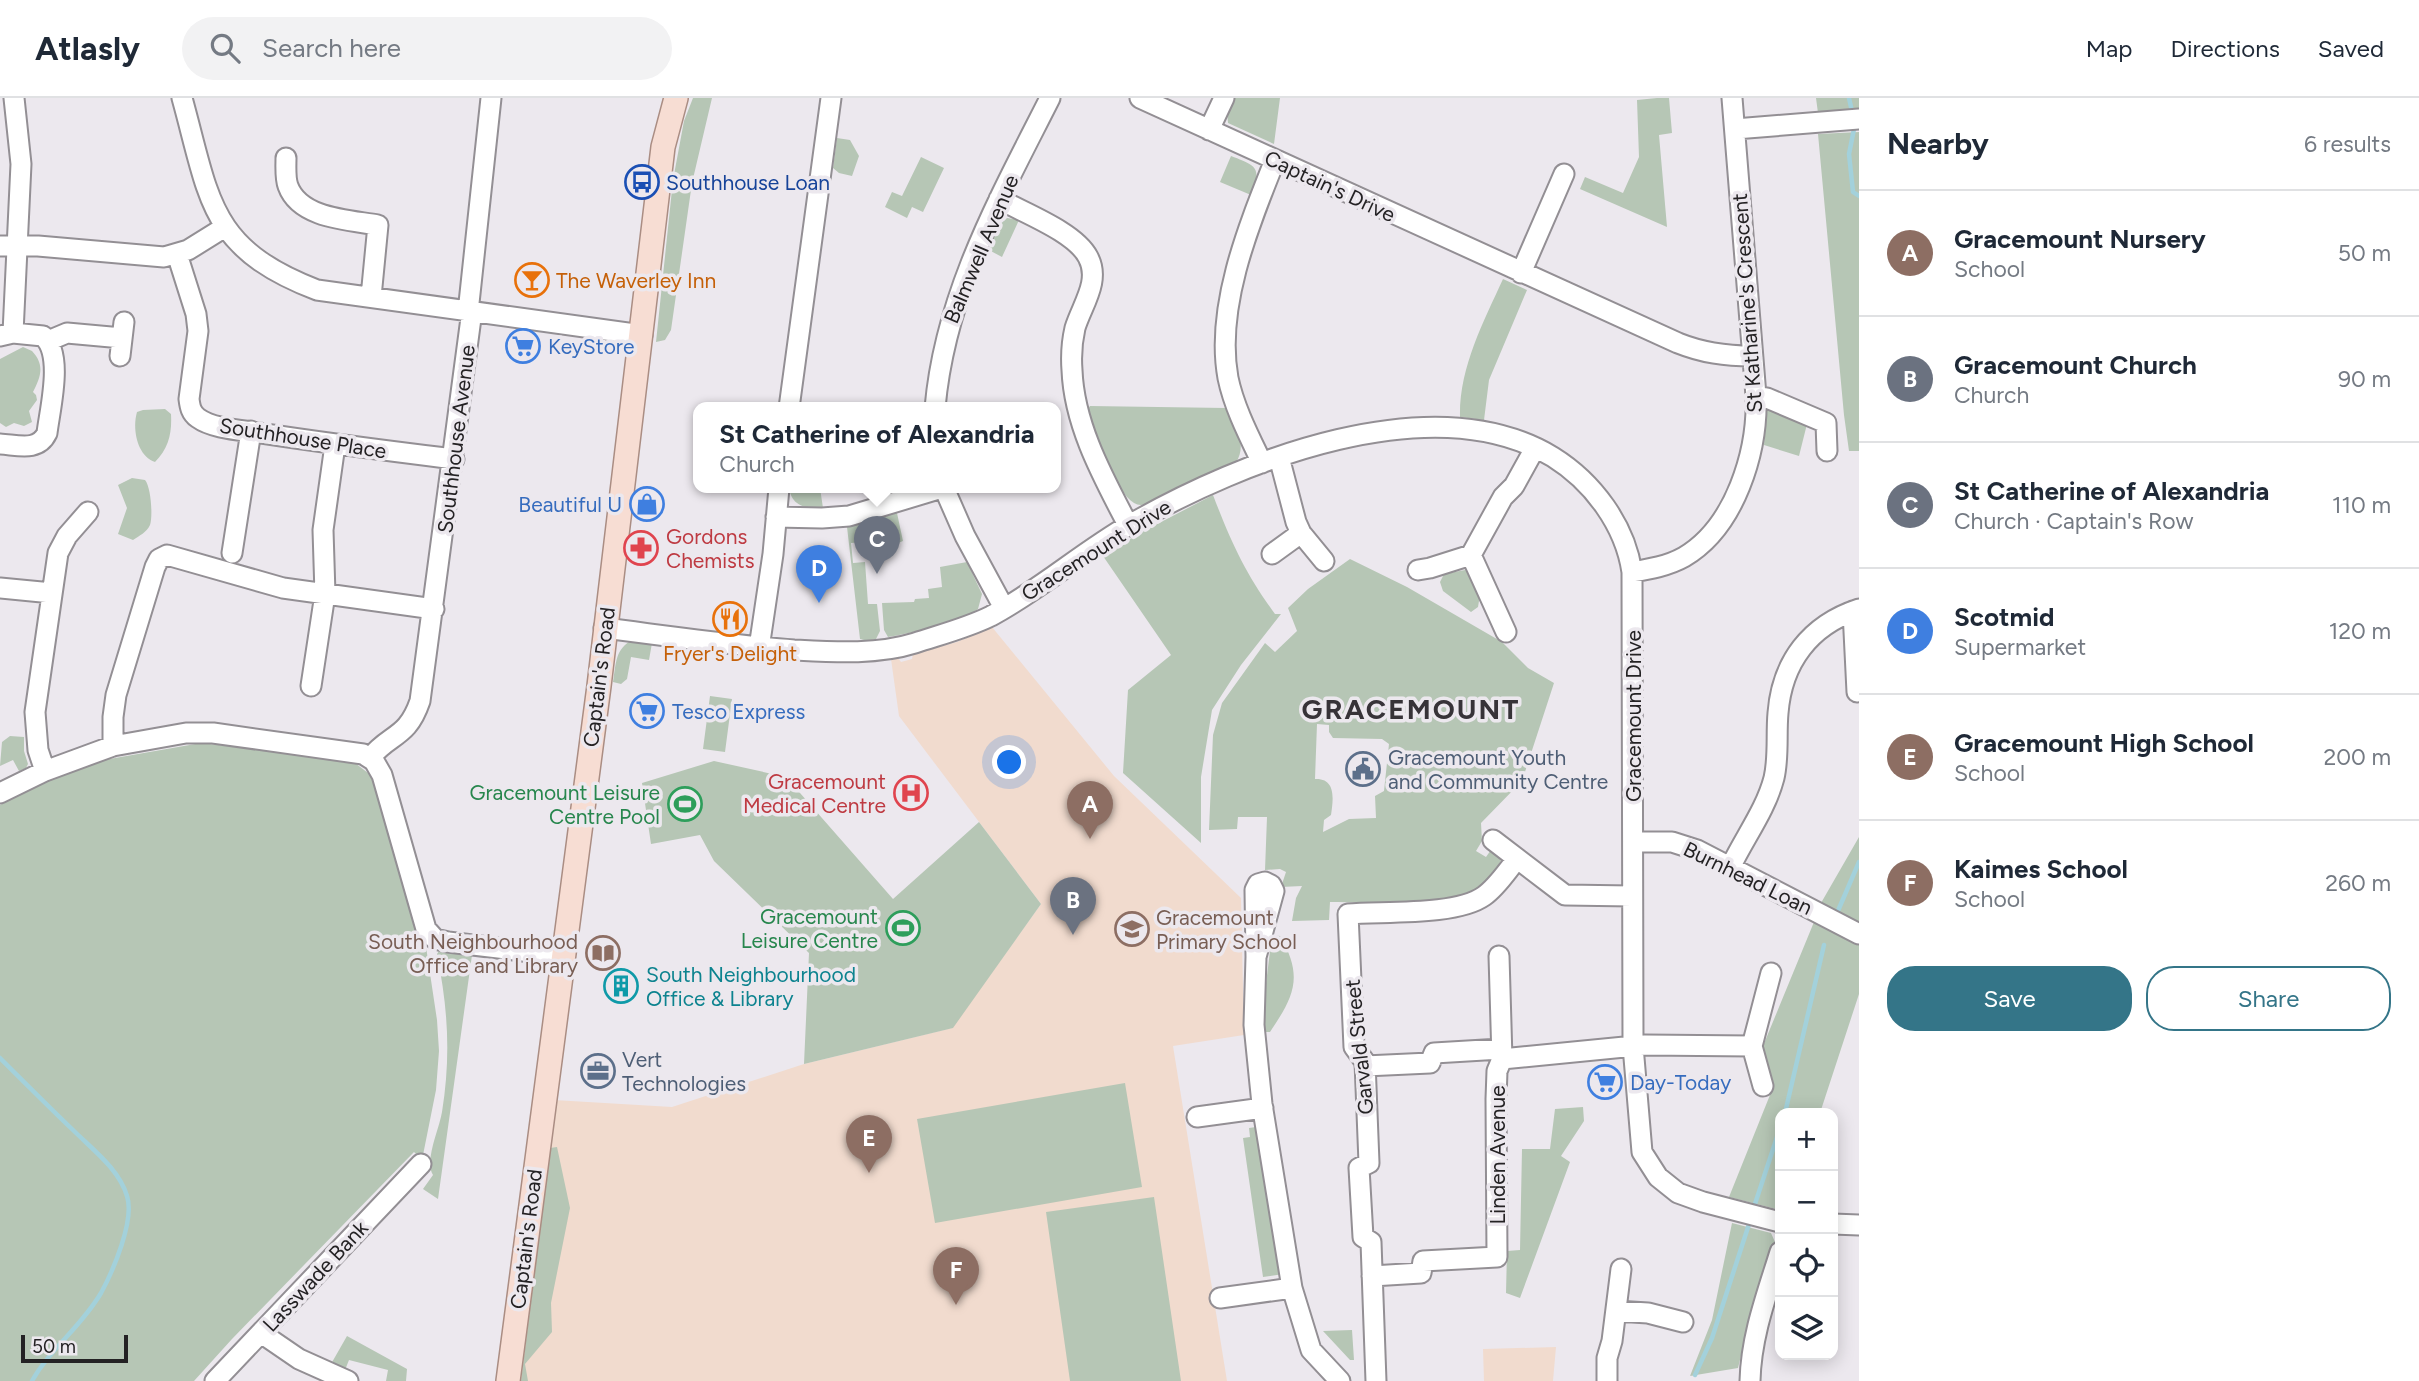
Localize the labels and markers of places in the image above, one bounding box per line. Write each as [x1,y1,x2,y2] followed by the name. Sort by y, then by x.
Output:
[623,163,661,201] bus stop icon: Southhouse Loan
[666,170,830,195] place label: Southhouse Loan
[513,261,551,299] bar icon: The Waverley Inn
[556,268,716,293] place label: The Waverley Inn
[504,327,542,365] supermarket icon: KeyStore
[548,334,634,359] place label: KeyStore
[628,485,666,523] shop icon: Beautiful U
[518,492,622,517] place label: Beautiful U
[854,516,900,574] pin: C
[666,524,755,573] place label: Gordons Chemists
[622,529,660,567] pharmacy icon: Gordons Chemists
[796,545,842,603] pin: D
[711,600,749,638] restaurant icon: Fryer's Delight
[663,641,797,666] place label: Fryer's Delight
[628,692,666,730] supermarket icon: Tesco Express
[672,699,805,724] place label: Tesco Express
[1388,745,1608,794] place label: Gracemount Youth and Community Centre
[1344,750,1382,788] public building icon: Gracemount Youth and Community Centre
[743,769,886,818] place label: Gracemount Medical Centre
[892,774,930,812] hospital icon: Gracemount Medical Centre
[469,780,660,829] place label: Gracemount Leisure Centre Pool
[1067,781,1113,839] pin: A
[666,785,704,823] sports icon: Gracemount Leisure Centre Pool
[1050,877,1096,935] pin: B
[741,904,878,953] place label: Gracemount Leisure Centre
[1156,905,1297,954] place label: Gracemount Primary School
[884,909,922,947] sports icon: Gracemount Leisure Centre
[1113,910,1151,948] school or university icon: Gracemount Primary School
[368,929,578,978] place label: South Neighbourhood Office and Library
[584,934,622,972] library icon: South Neighbourhood Office and Library
[646,962,856,1011] place label: South Neighbourhood Office & Library
[602,967,640,1005] building icon: South Neighbourhood Office & Library
[622,1047,746,1096] place label: Vert Technologies
[579,1052,617,1090] office icon: Vert Technologies
[1586,1063,1624,1101] supermarket icon: Day-Today
[1630,1070,1731,1095] place label: Day-Today
[846,1115,892,1173] pin: E
[933,1247,979,1305] pin: F

